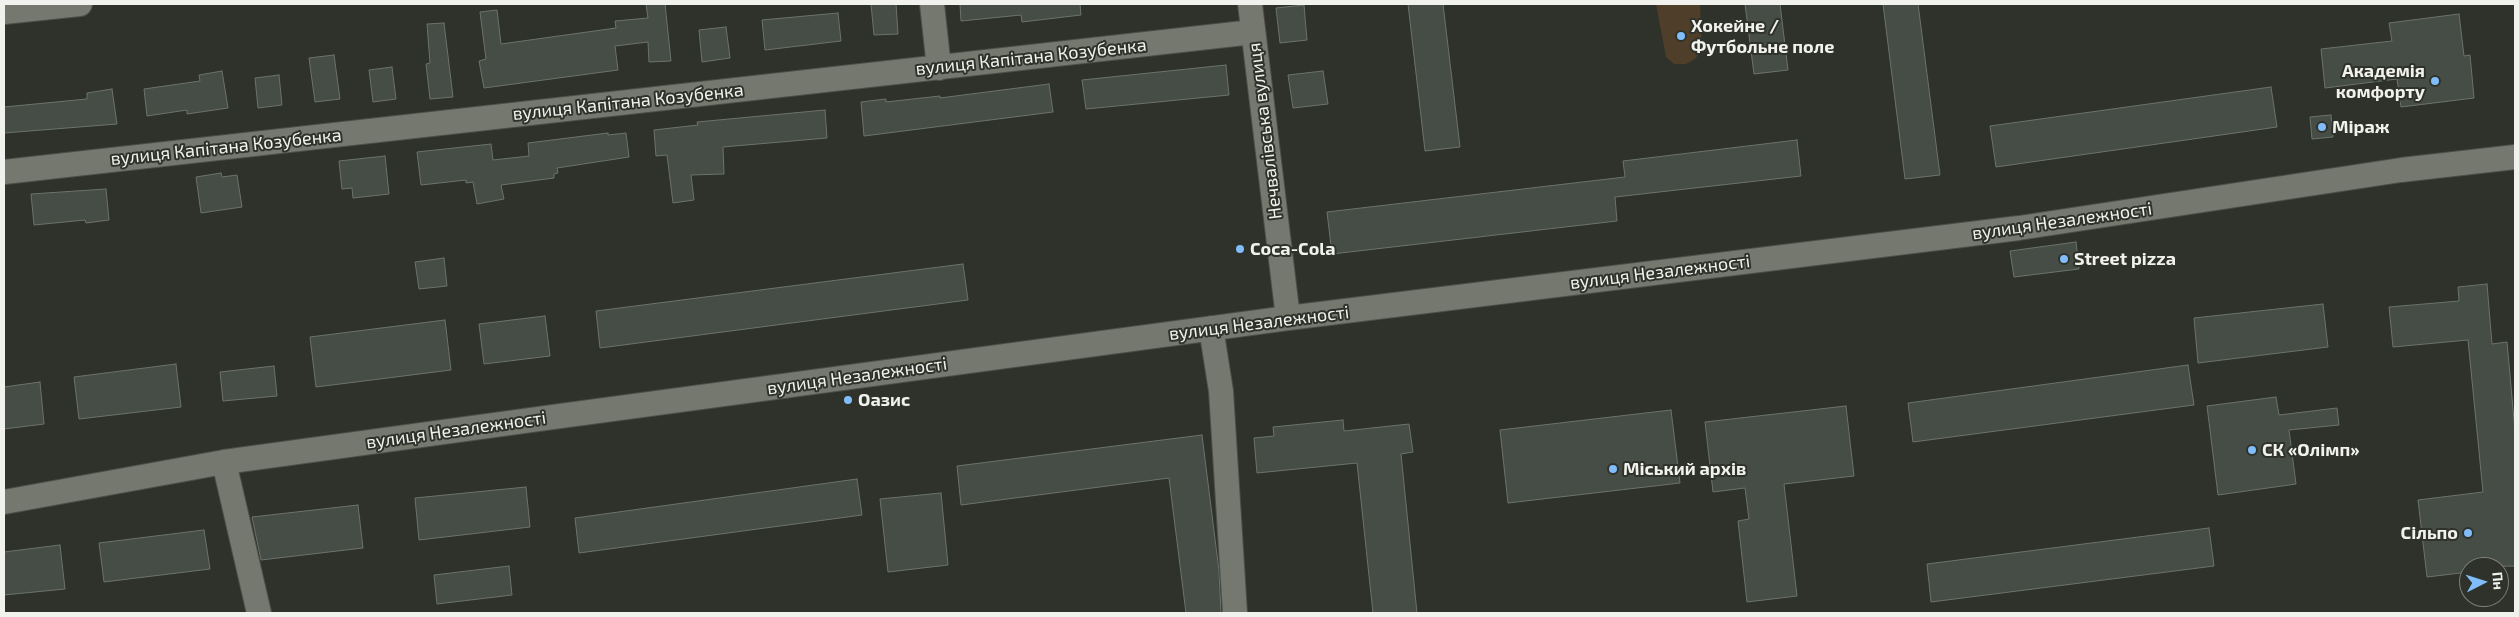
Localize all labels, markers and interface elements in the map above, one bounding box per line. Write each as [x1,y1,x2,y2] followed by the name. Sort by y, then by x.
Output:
[1691,15,1834,58] place label: Хокейне / Футбольне поле
[1675,30,1687,42] marker: Хокейне / Футбольне поле
[914,34,1148,80] street label: вулиця Капітана Козубенка
[1243,42,1287,220] street label: Нечвалівська вулиця
[2336,60,2425,102] place label: Академія комфорту
[2429,75,2441,87] marker: Академія комфорту
[511,79,745,125] street label: вулиця Капітана Козубенка
[2332,116,2390,138] place label: Міраж
[2316,121,2328,133] marker: Міраж
[109,124,343,170] street label: вулиця Капітана Козубенка
[1971,198,2153,244] street label: вулиця Незалежності
[1250,238,1335,260] place label: Coca-Cola
[1234,243,1246,255] marker: Coca-Cola
[2074,248,2176,270] place label: Street pizza
[1569,250,1751,294] street label: вулиця Незалежності
[2058,253,2070,265] marker: Street pizza
[1168,301,1350,345] street label: вулиця Незалежності
[766,353,948,399] street label: вулиця Незалежності
[858,389,910,411] place label: Оазис
[842,394,854,406] marker: Оазис
[365,407,547,453] street label: вулиця Незалежності
[2262,439,2360,461] place label: СК «Олімп»
[2246,444,2258,456] marker: СК «Олімп»
[1623,458,1746,480] place label: Міський архів
[1607,463,1619,475] marker: Міський архів
[2401,522,2458,544] place label: Сільпо
[2462,527,2474,539] marker: Сільпо
[2459,557,2509,607] north arrow
[2489,571,2508,591] text: Пн

